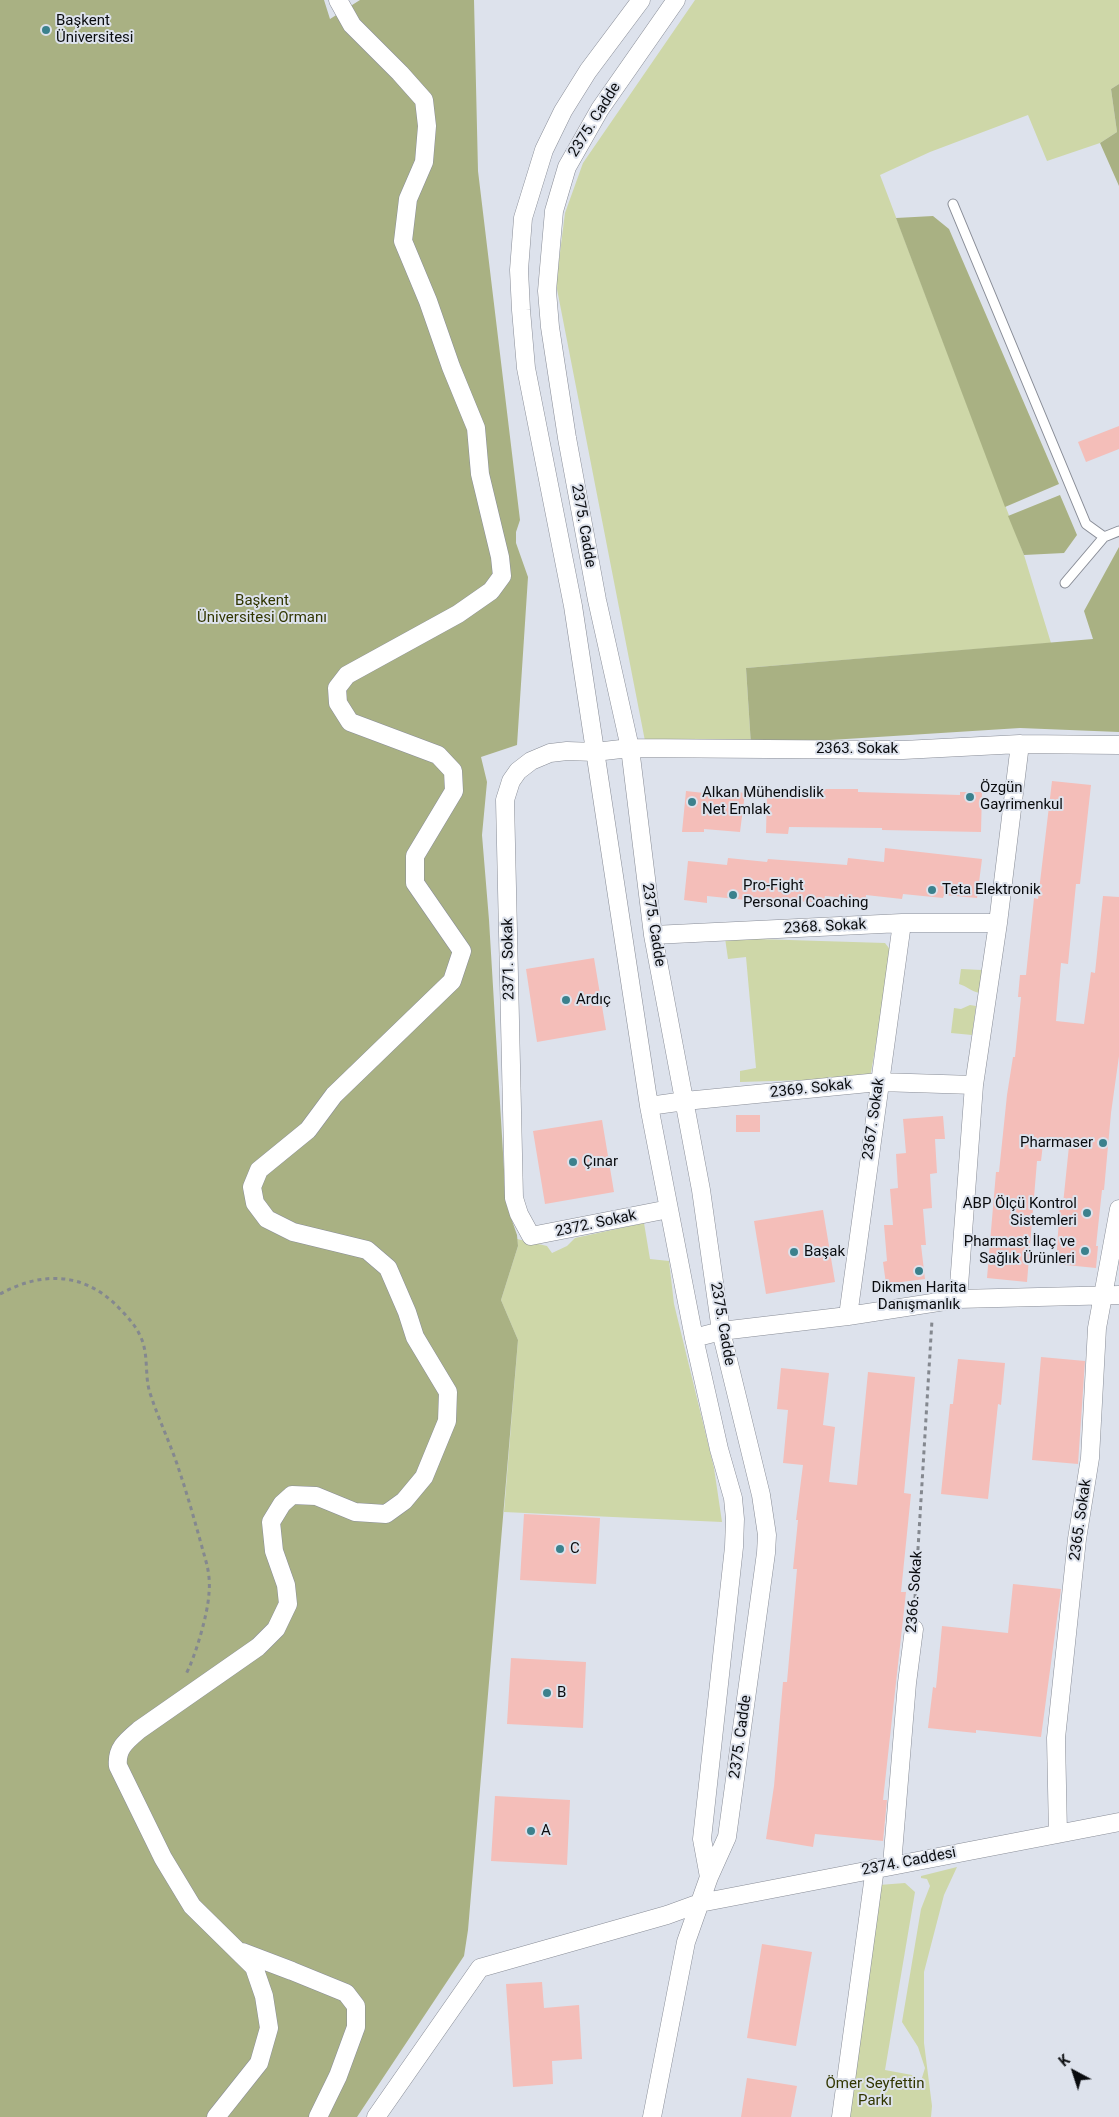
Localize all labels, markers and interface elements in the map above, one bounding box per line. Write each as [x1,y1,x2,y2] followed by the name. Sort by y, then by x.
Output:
[56,12,134,47] place label: Başkent Üniversitesi
[40,24,52,36] marker: Başkent Üniversitesi
[565,80,625,160] street label: 2375. Cadde
[567,483,599,569] street label: 2375. Cadde
[197,592,327,627] park label: Başkent Üniversitesi Ormanı
[816,740,898,758] street label: 2363. Sokak
[980,779,1063,814] place label: Özgün Gayrimenkul
[702,784,824,819] place label: Alkan Mühendislik Net Emlak
[964,791,976,803] marker: Özgün Gayrimenkul
[686,796,698,808] marker: Alkan Mühendislik Net Emlak
[743,877,868,912] place label: Pro-Fight Personal Coaching
[942,881,1041,899] place label: Teta Elektronik
[638,882,668,968] street label: 2375. Cadde
[926,884,938,896] marker: Teta Elektronik
[727,889,739,901] marker: Pro-Fight Personal Coaching
[783,916,867,938] street label: 2368. Sokak
[499,918,519,1000] street label: 2371. Sokak
[576,991,611,1009] place label: Ardıç
[560,994,572,1006] marker: Ardıç
[769,1076,853,1102] street label: 2369. Sokak
[859,1077,889,1161] street label: 2367. Sokak
[1020,1134,1093,1152] place label: Pharmaser
[1097,1137,1109,1149] marker: Pharmaser
[583,1153,618,1171] place label: Çınar
[567,1156,579,1168] marker: Çınar
[963,1195,1077,1230] place label: ABP Ölçü Kontrol Sistemleri
[554,1207,638,1241] street label: 2372. Sokak
[1081,1207,1093,1219] marker: ABP Ölçü Kontrol Sistemleri
[964,1233,1075,1268] place label: Pharmast İlaç ve Sağlık Ürünleri
[804,1243,845,1261] place label: Başak
[1079,1245,1091,1257] marker: Pharmast İlaç ve Sağlık Ürünleri
[788,1246,800,1258] marker: Başak
[913,1265,925,1277] marker: Dikmen Harita Danışmanlık
[872,1279,966,1314] place label: Dikmen Harita Danışmanlık
[706,1281,738,1367] street label: 2375. Cadde
[1066,1478,1096,1562] street label: 2365. Sokak
[570,1540,580,1558] place label: C
[554,1543,566,1555] marker: C
[903,1550,927,1634] street label: 2366. Sokak
[557,1684,566,1702] place label: B
[541,1687,553,1699] marker: B
[726,1694,756,1780] street label: 2375. Cadde
[541,1822,551,1840] place label: A
[525,1825,537,1837] marker: A
[860,1844,958,1880] street label: 2374. Caddesi
[1049,2047,1099,2097] north arrow
[1056,2052,1073,2070] text: K
[826,2075,924,2110] park label: Ömer Seyfettin Parkı

